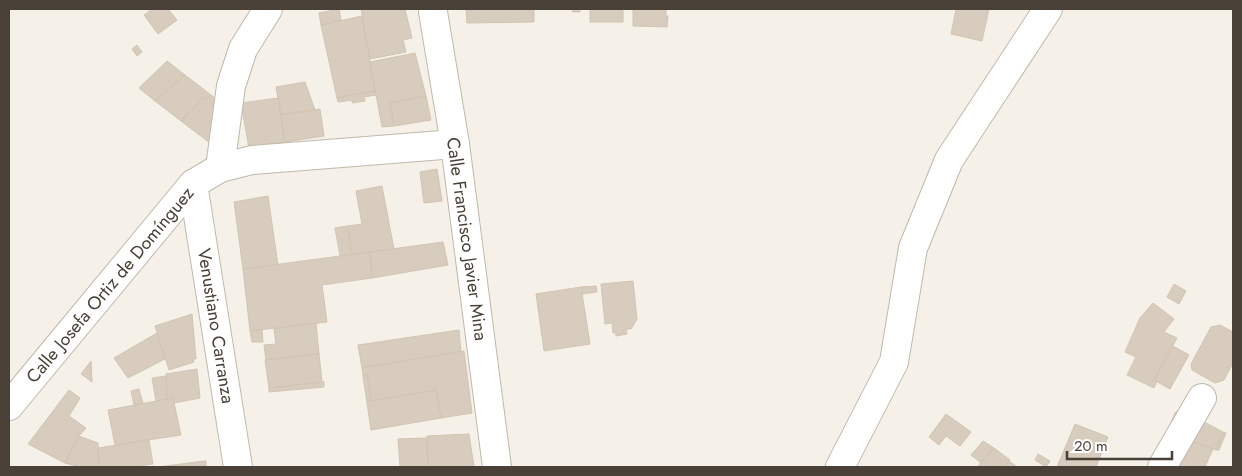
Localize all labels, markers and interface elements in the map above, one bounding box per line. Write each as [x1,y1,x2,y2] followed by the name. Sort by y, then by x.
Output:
[440,136,494,342] street label: Calle Francisco Javier Mina
[20,181,200,389] street label: Calle Josefa Ortiz de Domínguez
[191,247,241,405] street label: Venustiano Carranza
[1067,428,1172,460] scale bar
[1074,435,1108,457] text: 20 m

